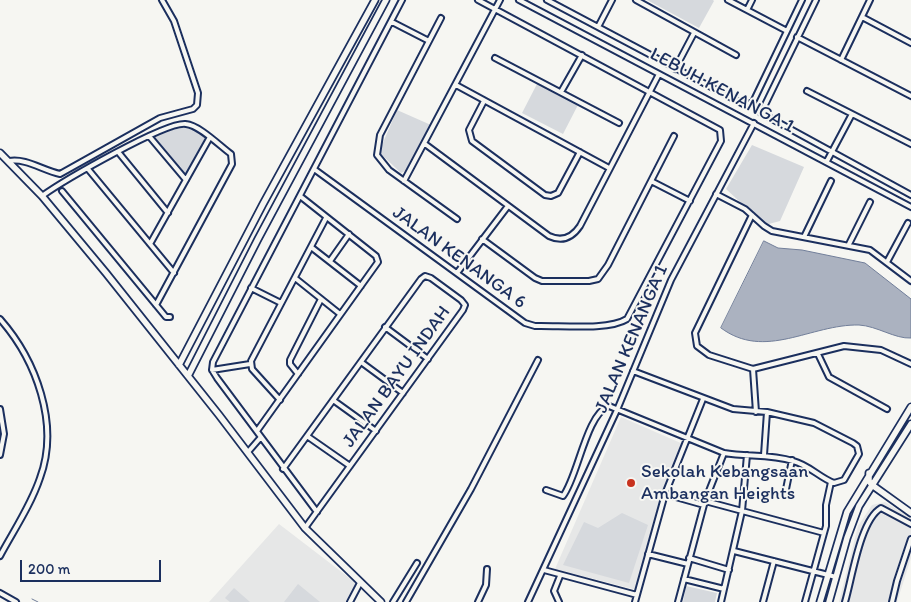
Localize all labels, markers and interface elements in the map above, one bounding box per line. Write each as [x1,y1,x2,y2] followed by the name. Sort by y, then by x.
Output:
[646,43,798,139] street label: LEBUH KENANGA 1
[388,202,530,314] street label: JALAN KENANGA 6
[590,261,674,417] street label: JALAN KENANGA 1
[338,302,456,452] street label: JALAN BAYU INDAH
[641,461,808,505] place label: Sekolah Kebangsaan Ambangan Heights
[625,477,637,489] marker: Sekolah Kebangsaan Ambangan Heights
[22,550,164,582] scale bar
[28,560,70,578] text: 200 m

